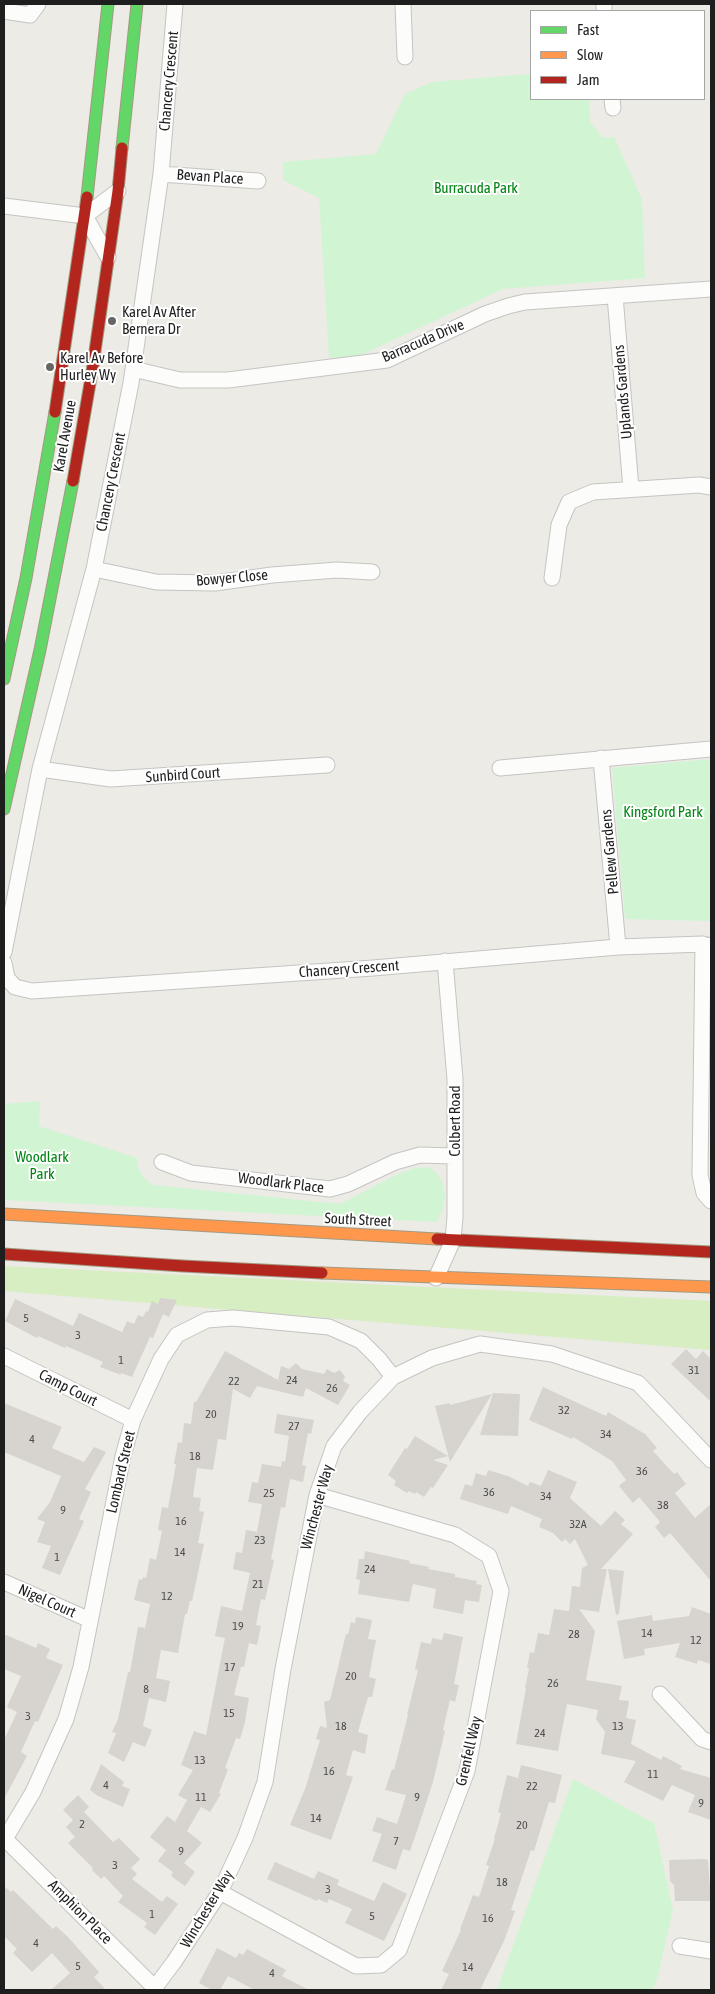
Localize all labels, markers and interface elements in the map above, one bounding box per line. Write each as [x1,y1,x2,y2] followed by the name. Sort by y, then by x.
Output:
[530,10,705,100] legend
[577,21,599,38] text: Fast
[156,30,182,132] street label: Chancery Crescent
[577,46,603,63] text: Slow
[577,71,600,88] text: Jam
[176,166,244,188] street label: Bevan Place
[434,179,518,197] park label: Burracuda Park
[122,303,196,338] place label: Karel Av After Bernera Dr
[106,315,118,327] marker: Karel Av After Bernera Dr
[379,316,467,366] street label: Barracuda Drive
[610,344,636,440] street label: Uplands Gardens
[60,349,143,384] place label: Karel Av Before Hurley Wy
[44,361,56,373] marker: Karel Av Before Hurley Wy
[50,399,80,473] street label: Karel Avenue
[93,431,129,533] street label: Chancery Crescent
[195,566,269,590] street label: Bowyer Close
[145,763,221,787] street label: Sunbird Court
[623,803,703,821] park label: Kingsford Park
[597,809,623,895] street label: Pellew Gardens
[298,957,400,981] street label: Chancery Crescent
[446,1086,464,1156] street label: Colbert Road
[15,1148,69,1183] park label: Woodlark Park
[237,1169,325,1197] street label: Woodlark Place
[324,1209,392,1231] street label: South Street
[23,1311,29,1325] house number: 5
[75,1328,81,1342] house number: 3
[118,1353,124,1367] house number: 1
[688,1363,700,1377] house number: 31
[36,1366,100,1410] street label: Camp Court
[286,1373,298,1387] house number: 24
[228,1374,240,1388] house number: 22
[326,1381,338,1395] house number: 26
[558,1403,570,1417] house number: 32
[205,1407,217,1421] house number: 20
[288,1419,300,1433] house number: 27
[600,1427,612,1441] house number: 34
[103,1429,139,1515] street label: Lombard Street
[29,1432,35,1446] house number: 4
[189,1449,201,1463] house number: 18
[297,1462,337,1552] street label: Winchester Way
[636,1464,648,1478] house number: 36
[483,1485,495,1499] house number: 36
[263,1486,275,1500] house number: 25
[540,1489,552,1503] house number: 34
[657,1498,669,1512] house number: 38
[60,1503,66,1517] house number: 9
[175,1514,187,1528] house number: 16
[569,1517,587,1531] house number: 32A
[254,1533,266,1547] house number: 23
[174,1545,186,1559] house number: 14
[54,1550,60,1564] house number: 1
[364,1562,376,1576] house number: 24
[252,1577,264,1591] house number: 21
[16,1580,78,1622] street label: Nigel Court
[161,1589,173,1603] house number: 12
[232,1619,244,1633] house number: 19
[641,1626,653,1640] house number: 14
[568,1627,580,1641] house number: 28
[690,1633,702,1647] house number: 12
[224,1660,236,1674] house number: 17
[345,1669,357,1683] house number: 20
[547,1676,559,1690] house number: 26
[143,1682,149,1696] house number: 8
[223,1706,235,1720] house number: 15
[25,1709,31,1723] house number: 3
[452,1714,486,1788] street label: Grenfell Way
[335,1719,347,1733] house number: 18
[612,1719,624,1733] house number: 13
[534,1726,546,1740] house number: 24
[194,1753,206,1767] house number: 13
[323,1764,335,1778] house number: 16
[647,1767,659,1781] house number: 11
[103,1778,109,1792] house number: 4
[526,1779,538,1793] house number: 22
[195,1790,207,1804] house number: 11
[414,1790,420,1804] house number: 9
[698,1796,704,1810] house number: 9
[310,1811,322,1825] house number: 14
[79,1817,85,1831] house number: 2
[516,1818,528,1832] house number: 20
[393,1834,399,1848] house number: 7
[178,1844,184,1858] house number: 9
[112,1858,118,1872] house number: 3
[177,1867,237,1951] street label: Winchester Way
[496,1875,508,1889] house number: 18
[44,1876,116,1948] street label: Amphion Place
[325,1882,331,1896] house number: 3
[149,1907,155,1921] house number: 1
[369,1909,375,1923] house number: 5
[482,1911,494,1925] house number: 16
[33,1936,39,1950] house number: 4
[75,1959,81,1973] house number: 5
[462,1960,474,1974] house number: 14
[269,1966,275,1980] house number: 4

